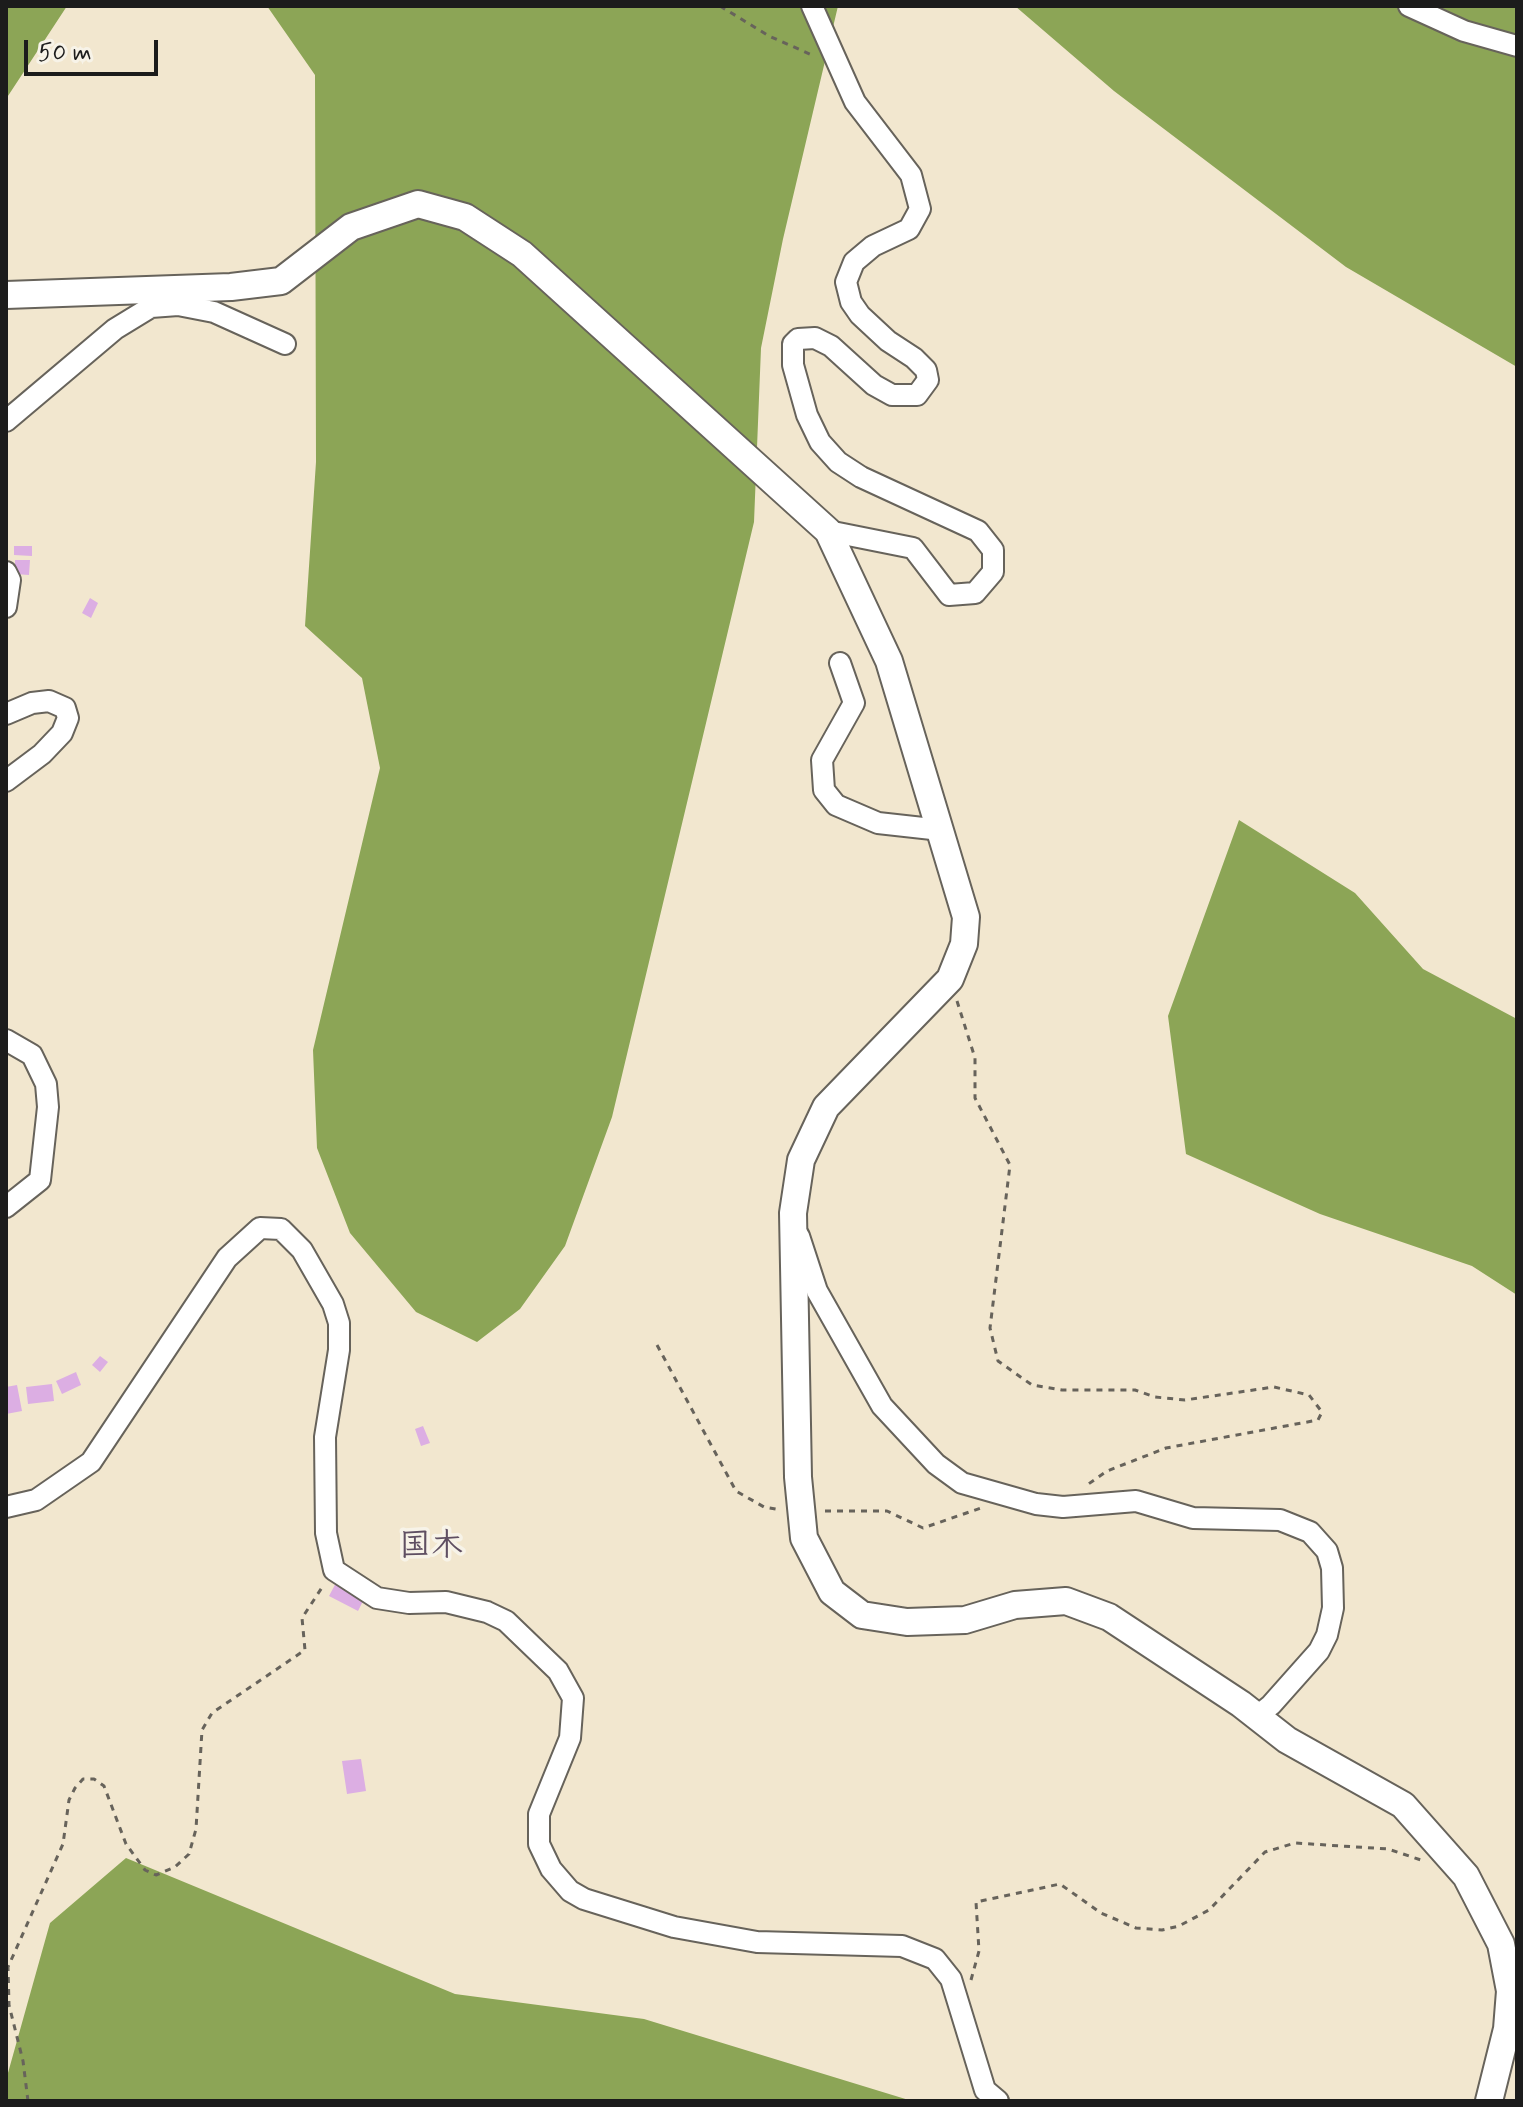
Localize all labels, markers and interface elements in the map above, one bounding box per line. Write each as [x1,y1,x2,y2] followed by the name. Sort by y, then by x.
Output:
[28,24,162,74] scale bar
[38,38,92,69] text: 50 m
[399,1529,463,1567] district label: 国木

